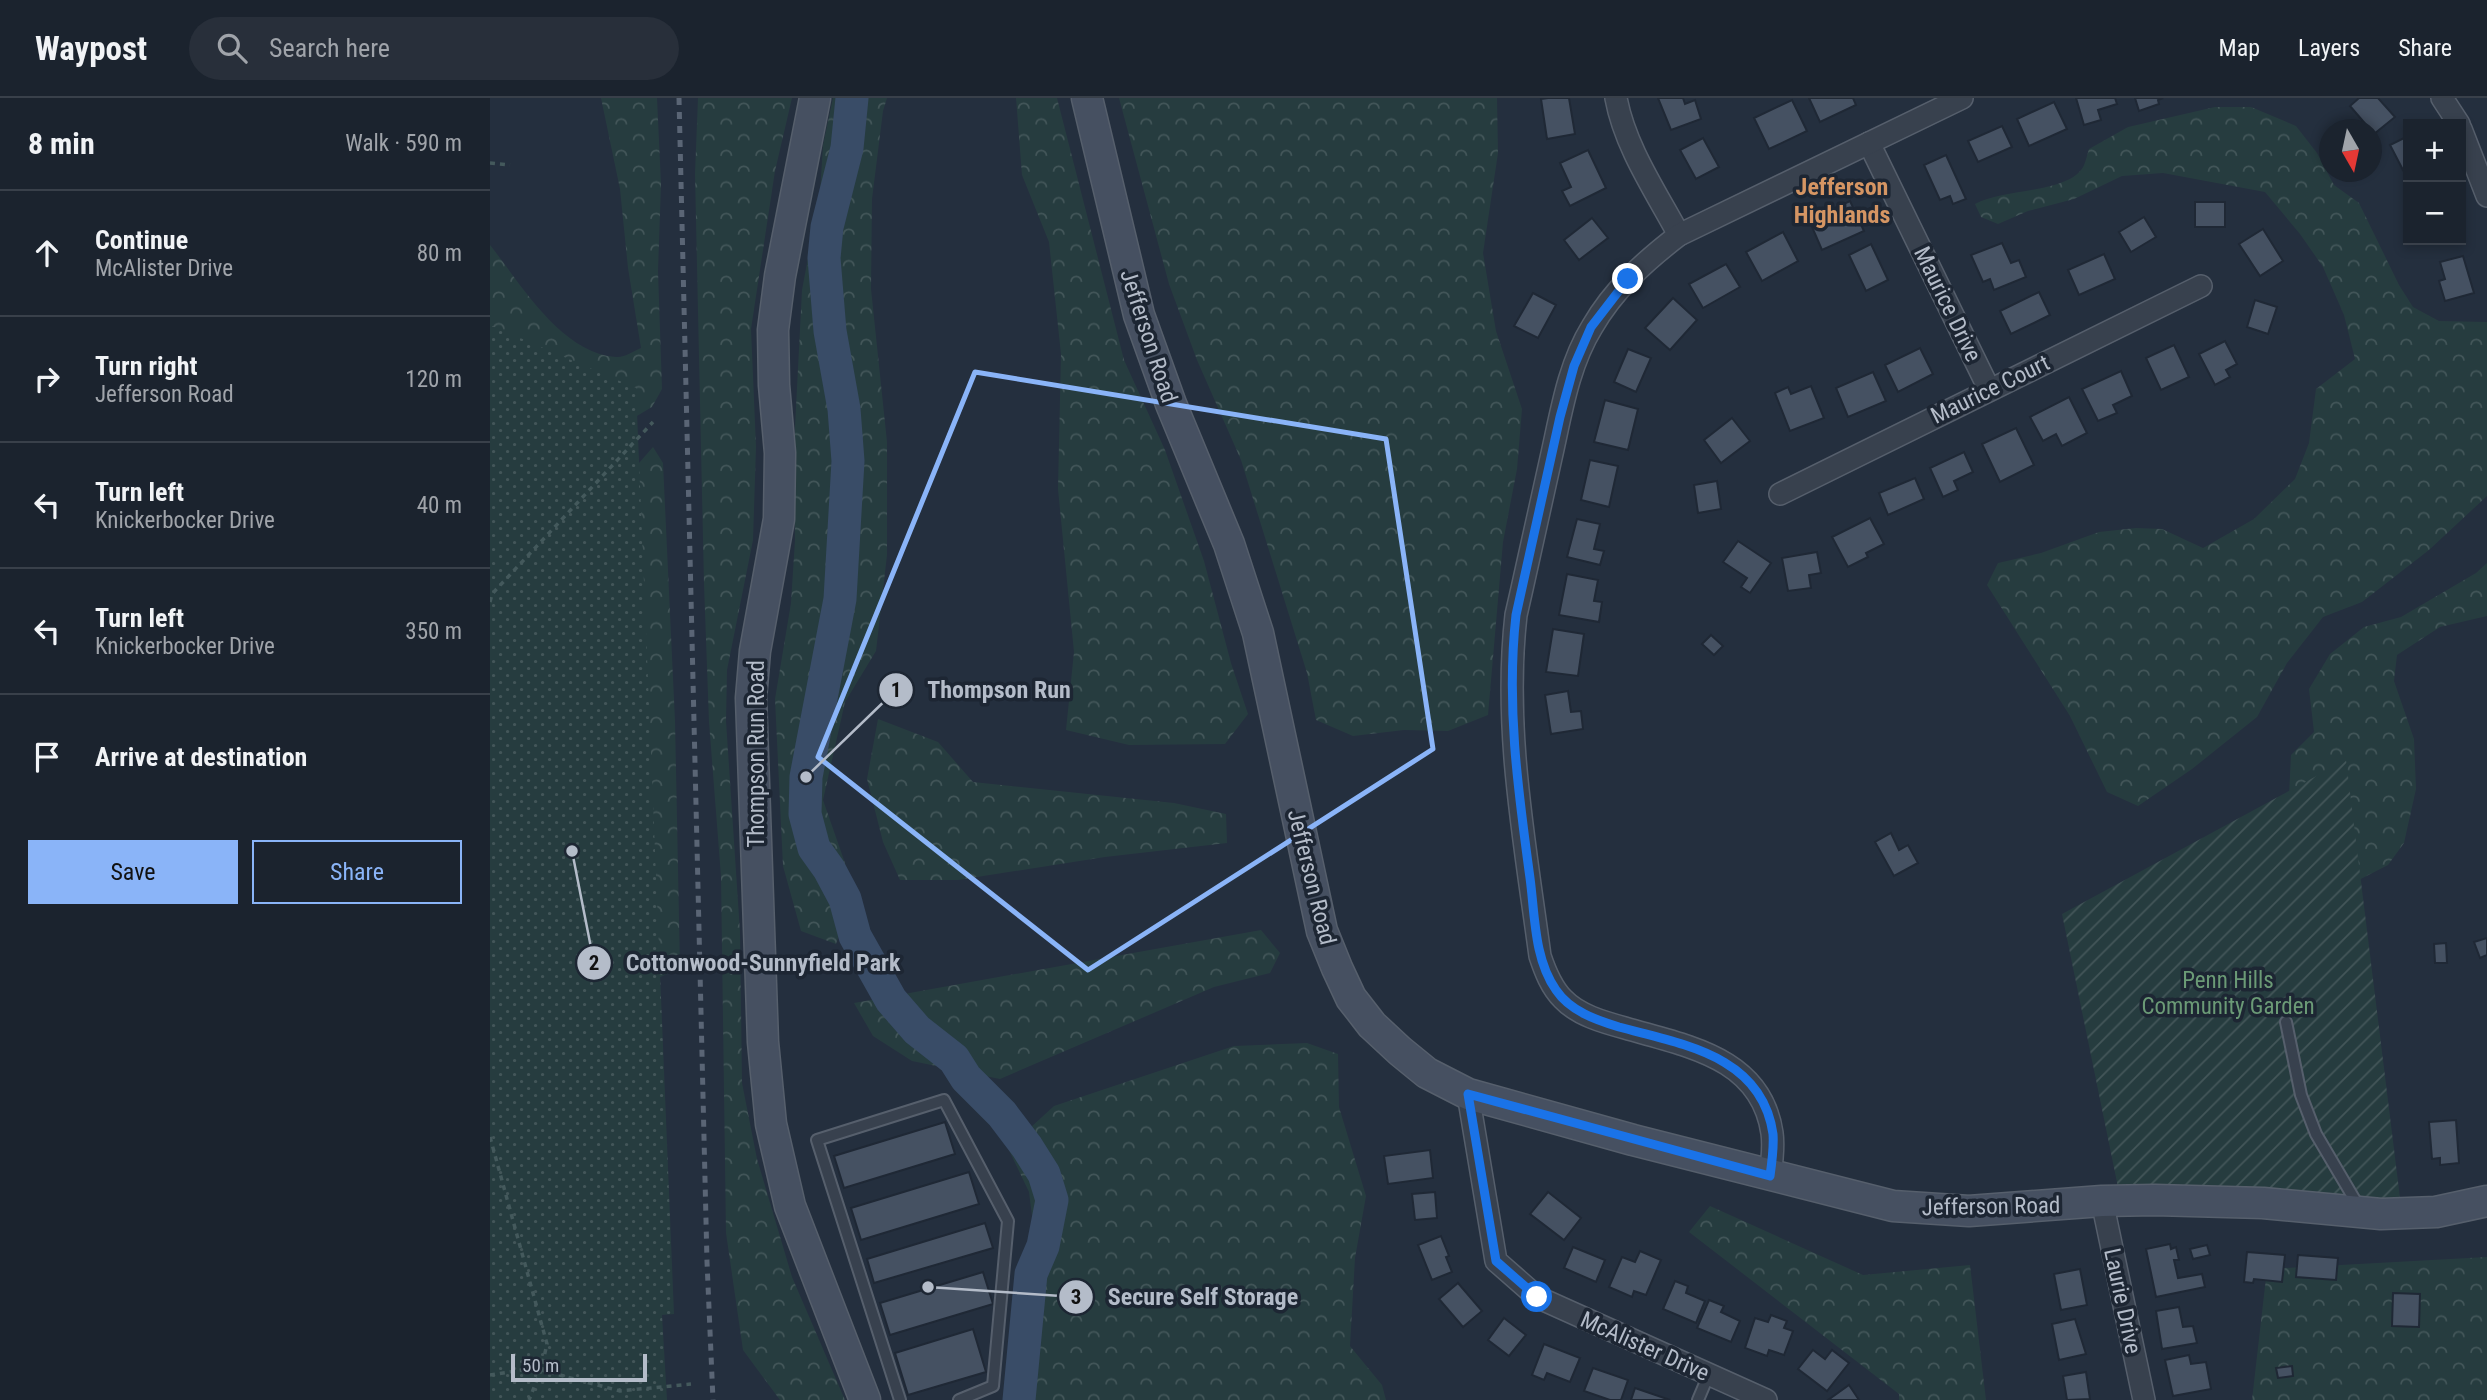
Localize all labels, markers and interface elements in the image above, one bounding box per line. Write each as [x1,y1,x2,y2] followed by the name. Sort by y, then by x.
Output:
[189,17,679,80] search box
[35,29,147,68] text: Waypost
[213,29,251,67] icon: search
[269,33,390,63] text: Search here
[2219,34,2260,62] text: Map
[2298,34,2360,62] text: Layers
[2398,34,2452,62] text: Share
[2319,119,2382,182] north arrow
[2403,119,2466,245] map controls
[2403,119,2466,182] button: +
[28,126,95,161] text: 8 min
[345,130,462,157] text: Walk · 590 m
[1794,173,1890,229] district label: Jefferson Highlands
[2403,182,2466,245] button: −
[95,225,188,255] text: Continue
[28,234,66,272] icon: ahead
[417,240,462,267] text: 80 m
[1908,242,1987,366] street label: Maurice Drive
[95,255,233,282] text: McAlister Drive
[1612,263,1643,294] route end
[1114,266,1183,406] street label: Jefferson Road
[1927,349,2054,430] street label: Maurice Court
[95,351,197,381] text: Turn right
[28,360,66,398] icon: right
[405,366,462,393] text: 120 m
[95,381,234,408] text: Jefferson Road
[95,477,184,507] text: Turn left
[28,486,66,524] icon: left
[417,492,462,519] text: 40 m
[95,507,275,534] text: Knickerbocker Drive
[95,603,184,633] text: Turn left
[28,612,66,650] icon: left
[405,618,462,645] text: 350 m
[95,633,275,660] text: Knickerbocker Drive
[743,660,770,848] street label: Thompson Run Road
[878,667,1085,712] callout: Thompson Run
[927,676,1071,704] text: Thompson Run
[891,678,901,702] text: 1
[28,738,66,776] icon: arrive
[95,742,307,772] text: Arrive at destination
[1282,807,1341,948] street label: Jefferson Road
[28,840,238,904] button: Save
[252,840,462,904] button: Share
[576,940,914,985] callout: Cottonwood-Sunnyfield Park
[626,949,901,977] text: Cottonwood-Sunnyfield Park
[589,951,599,975] text: 2
[2141,967,2315,1020] park label: Penn Hills Community Garden
[1921,1192,2061,1221] street label: Jefferson Road
[2098,1246,2147,1356] street label: Laurie Drive
[1059,1274,1312,1319] callout: Secure Self Storage
[1521,1281,1552,1312] route start
[1108,1283,1298,1311] text: Secure Self Storage
[1071,1285,1081,1309] text: 3
[1576,1306,1713,1387] street label: McAlister Drive
[511,1351,648,1383] scale bar
[522,1354,559,1377] text: 50 m

